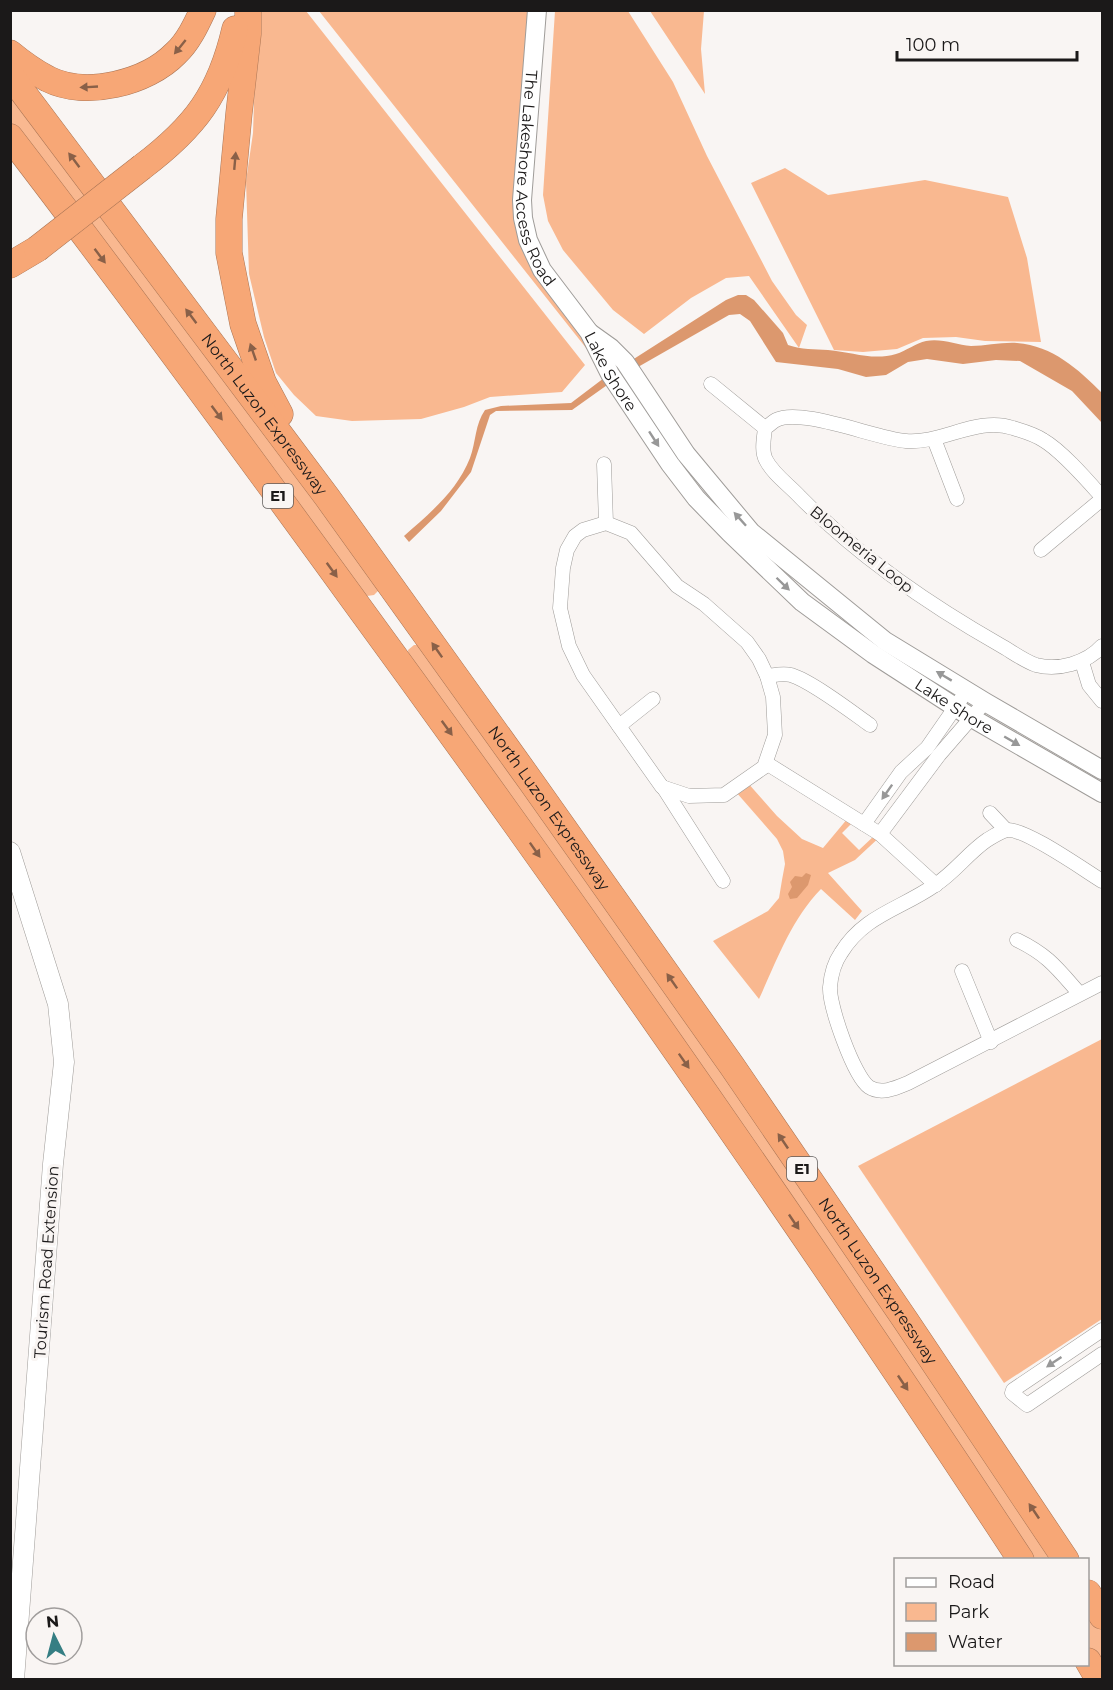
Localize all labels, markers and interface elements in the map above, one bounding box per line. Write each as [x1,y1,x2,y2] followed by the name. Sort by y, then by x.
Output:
[897,24,1077,62] scale bar
[906,34,960,56] text: 100 m
[173,39,186,55] one-way arrow
[512,70,560,290] street label: The Lakeshore Access Road
[80,82,99,91] one-way arrow
[69,152,81,167] one-way arrow
[230,152,239,171] one-way arrow
[94,248,106,264] one-way arrow
[186,308,198,323] one-way arrow
[580,329,641,415] street label: Lake Shore
[197,330,331,499] street label: North Luzon Expressway
[247,343,257,361] one-way arrow
[210,405,222,420] one-way arrow
[648,430,660,446] one-way arrow
[263,484,293,508] road number: E1
[806,502,917,597] street label: Bloomeria Loop
[734,512,747,527] one-way arrow
[326,561,338,577] one-way arrow
[775,577,790,591] one-way arrow
[431,642,443,658] one-way arrow
[936,671,952,682] one-way arrow
[911,675,996,738] street label: Lake Shore
[440,720,452,735] one-way arrow
[484,722,614,894] street label: North Luzon Expressway
[1004,736,1021,746] one-way arrow
[881,784,893,800] one-way arrow
[529,842,541,858] one-way arrow
[666,973,678,988] one-way arrow
[678,1053,689,1069] one-way arrow
[777,1133,789,1149] one-way arrow
[787,1157,817,1181] road number: E1
[30,1165,63,1359] street label: Tourism Road Extension
[815,1194,941,1368] street label: North Luzon Expressway
[788,1213,800,1229] one-way arrow
[1046,1356,1062,1367] one-way arrow
[898,1375,909,1392] one-way arrow
[1028,1502,1039,1519] one-way arrow
[894,1558,1089,1666] legend
[948,1571,995,1593] text: Road
[948,1601,989,1623] text: Park
[24,1606,84,1666] north arrow
[45,1611,60,1632] text: N
[948,1631,1003,1653] text: Water

